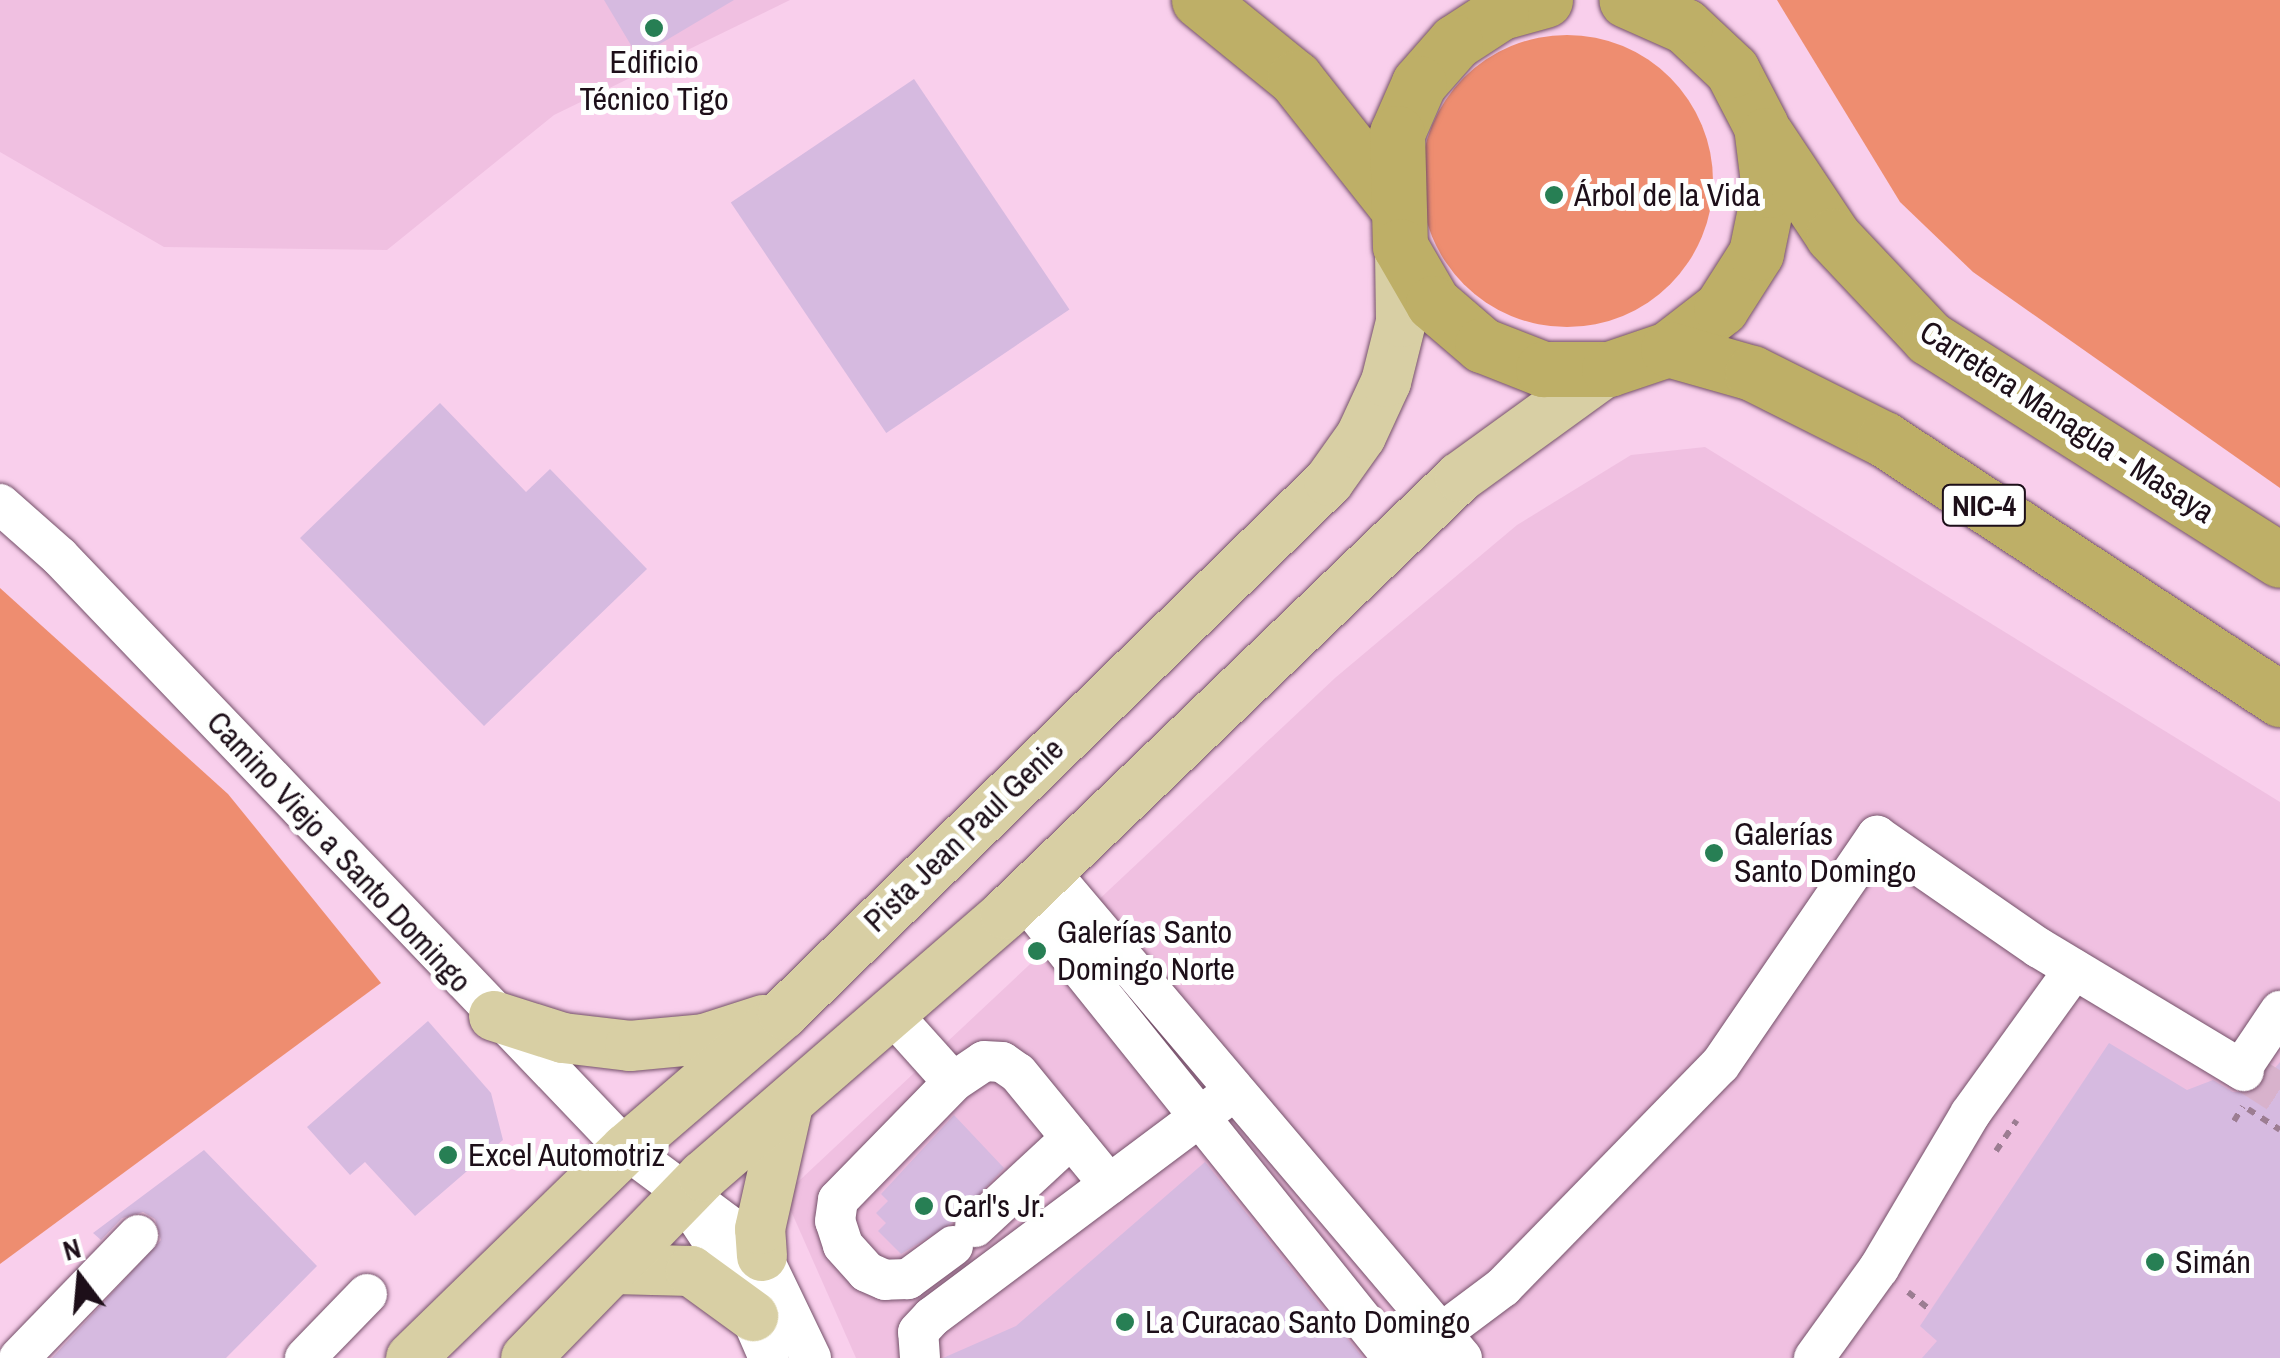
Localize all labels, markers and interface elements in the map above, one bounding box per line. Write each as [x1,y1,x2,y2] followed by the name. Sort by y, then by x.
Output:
[643,17,665,39] marker: Edificio Técnico Tigo
[579,44,729,119] place label: Edificio Técnico Tigo
[1574,176,1760,214] place label: Árbol de la Vida
[1543,184,1565,206] marker: Árbol de la Vida
[1913,313,2221,531] street label: Carretera Managua - Masaya
[1942,480,2026,530] road number: NIC-4
[199,704,479,1000] street label: Camino Viejo a Santo Domingo
[856,730,1072,940] street label: Pista Jean Paul Genie
[1734,816,1916,891] place label: Galerías Santo Domingo
[1703,842,1725,864] marker: Galerías Santo Domingo
[1057,914,1235,989] place label: Galerías Santo Domingo Norte
[1026,940,1048,962] marker: Galerías Santo Domingo Norte
[468,1136,666,1174] place label: Excel Automotriz
[437,1144,459,1166] marker: Excel Automotriz
[944,1187,1045,1225] place label: Carl's Jr.
[913,1195,935,1217] marker: Carl's Jr.
[30,1228,130,1328] north arrow
[59,1229,85,1270] text: N
[2175,1243,2251,1281] place label: Simán
[2144,1251,2166,1273] marker: Simán
[1145,1303,1470,1341] place label: La Curacao Santo Domingo
[1114,1311,1136,1333] marker: La Curacao Santo Domingo

